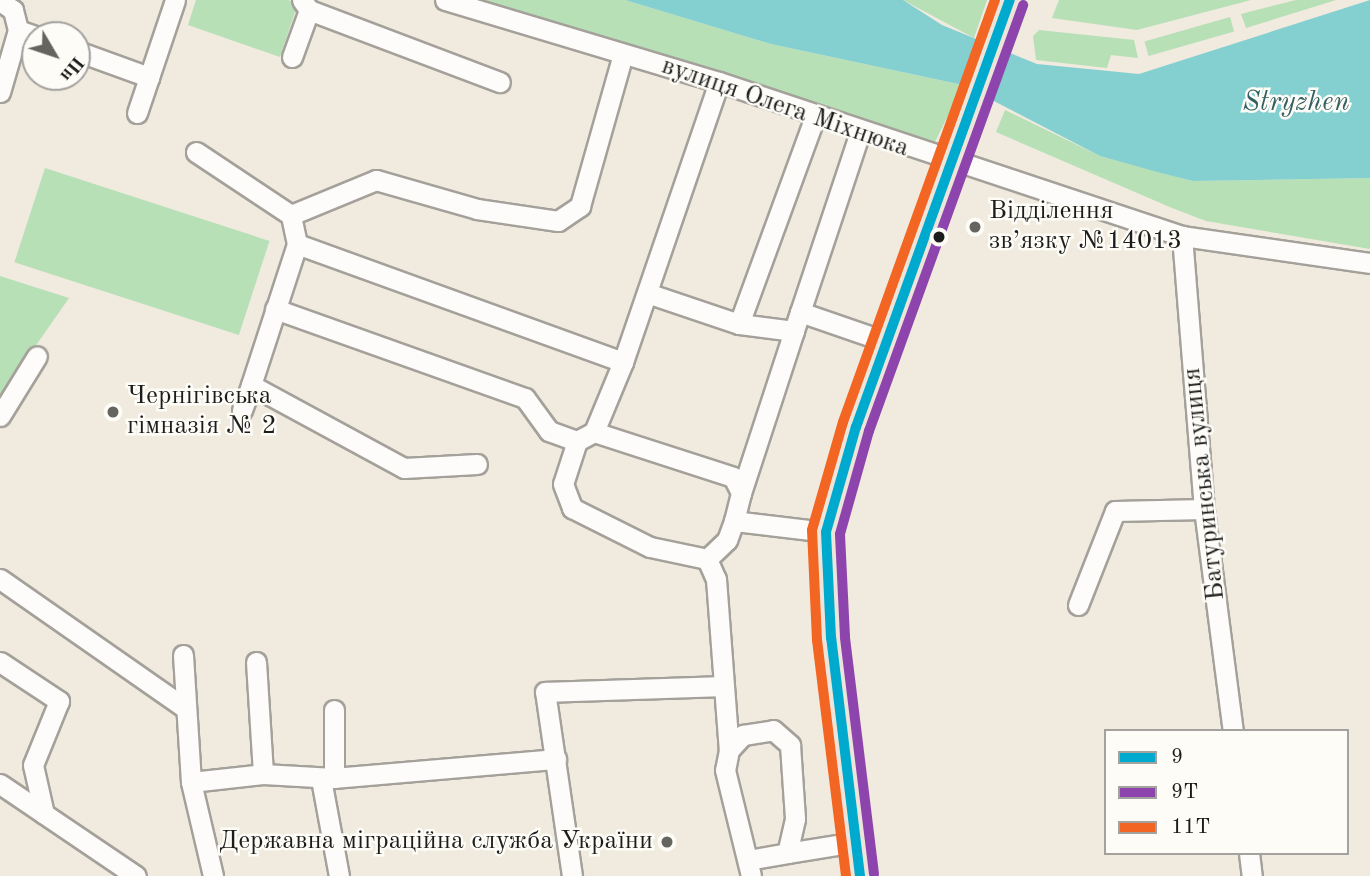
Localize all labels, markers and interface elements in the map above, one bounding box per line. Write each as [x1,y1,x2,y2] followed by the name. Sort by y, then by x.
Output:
[21,21,91,91] north arrow
[657,51,913,165] street label: вулиця Олега Міхнюка
[56,52,87,84] text: Пн
[1243,86,1349,120] water label: Stryzhen
[989,196,1182,258] place label: Відділення зв’язку №14013
[967,219,983,235] marker: Відділення зв’язку №14013
[932,230,946,244] unlabelled marker
[1177,366,1233,602] street label: Батуринська вулиця
[127,381,277,442] place label: Чернігівська гімназія № 2
[105,404,121,420] marker: Чернігівська гімназія № 2
[1104,729,1349,855] legend
[1171,747,1183,768] text: 9
[1171,782,1198,803] text: 9Т
[1171,817,1210,838] text: 11Т
[219,826,653,858] place label: Державна міграційна служба України
[659,834,675,850] marker: Державна міграційна служба України

